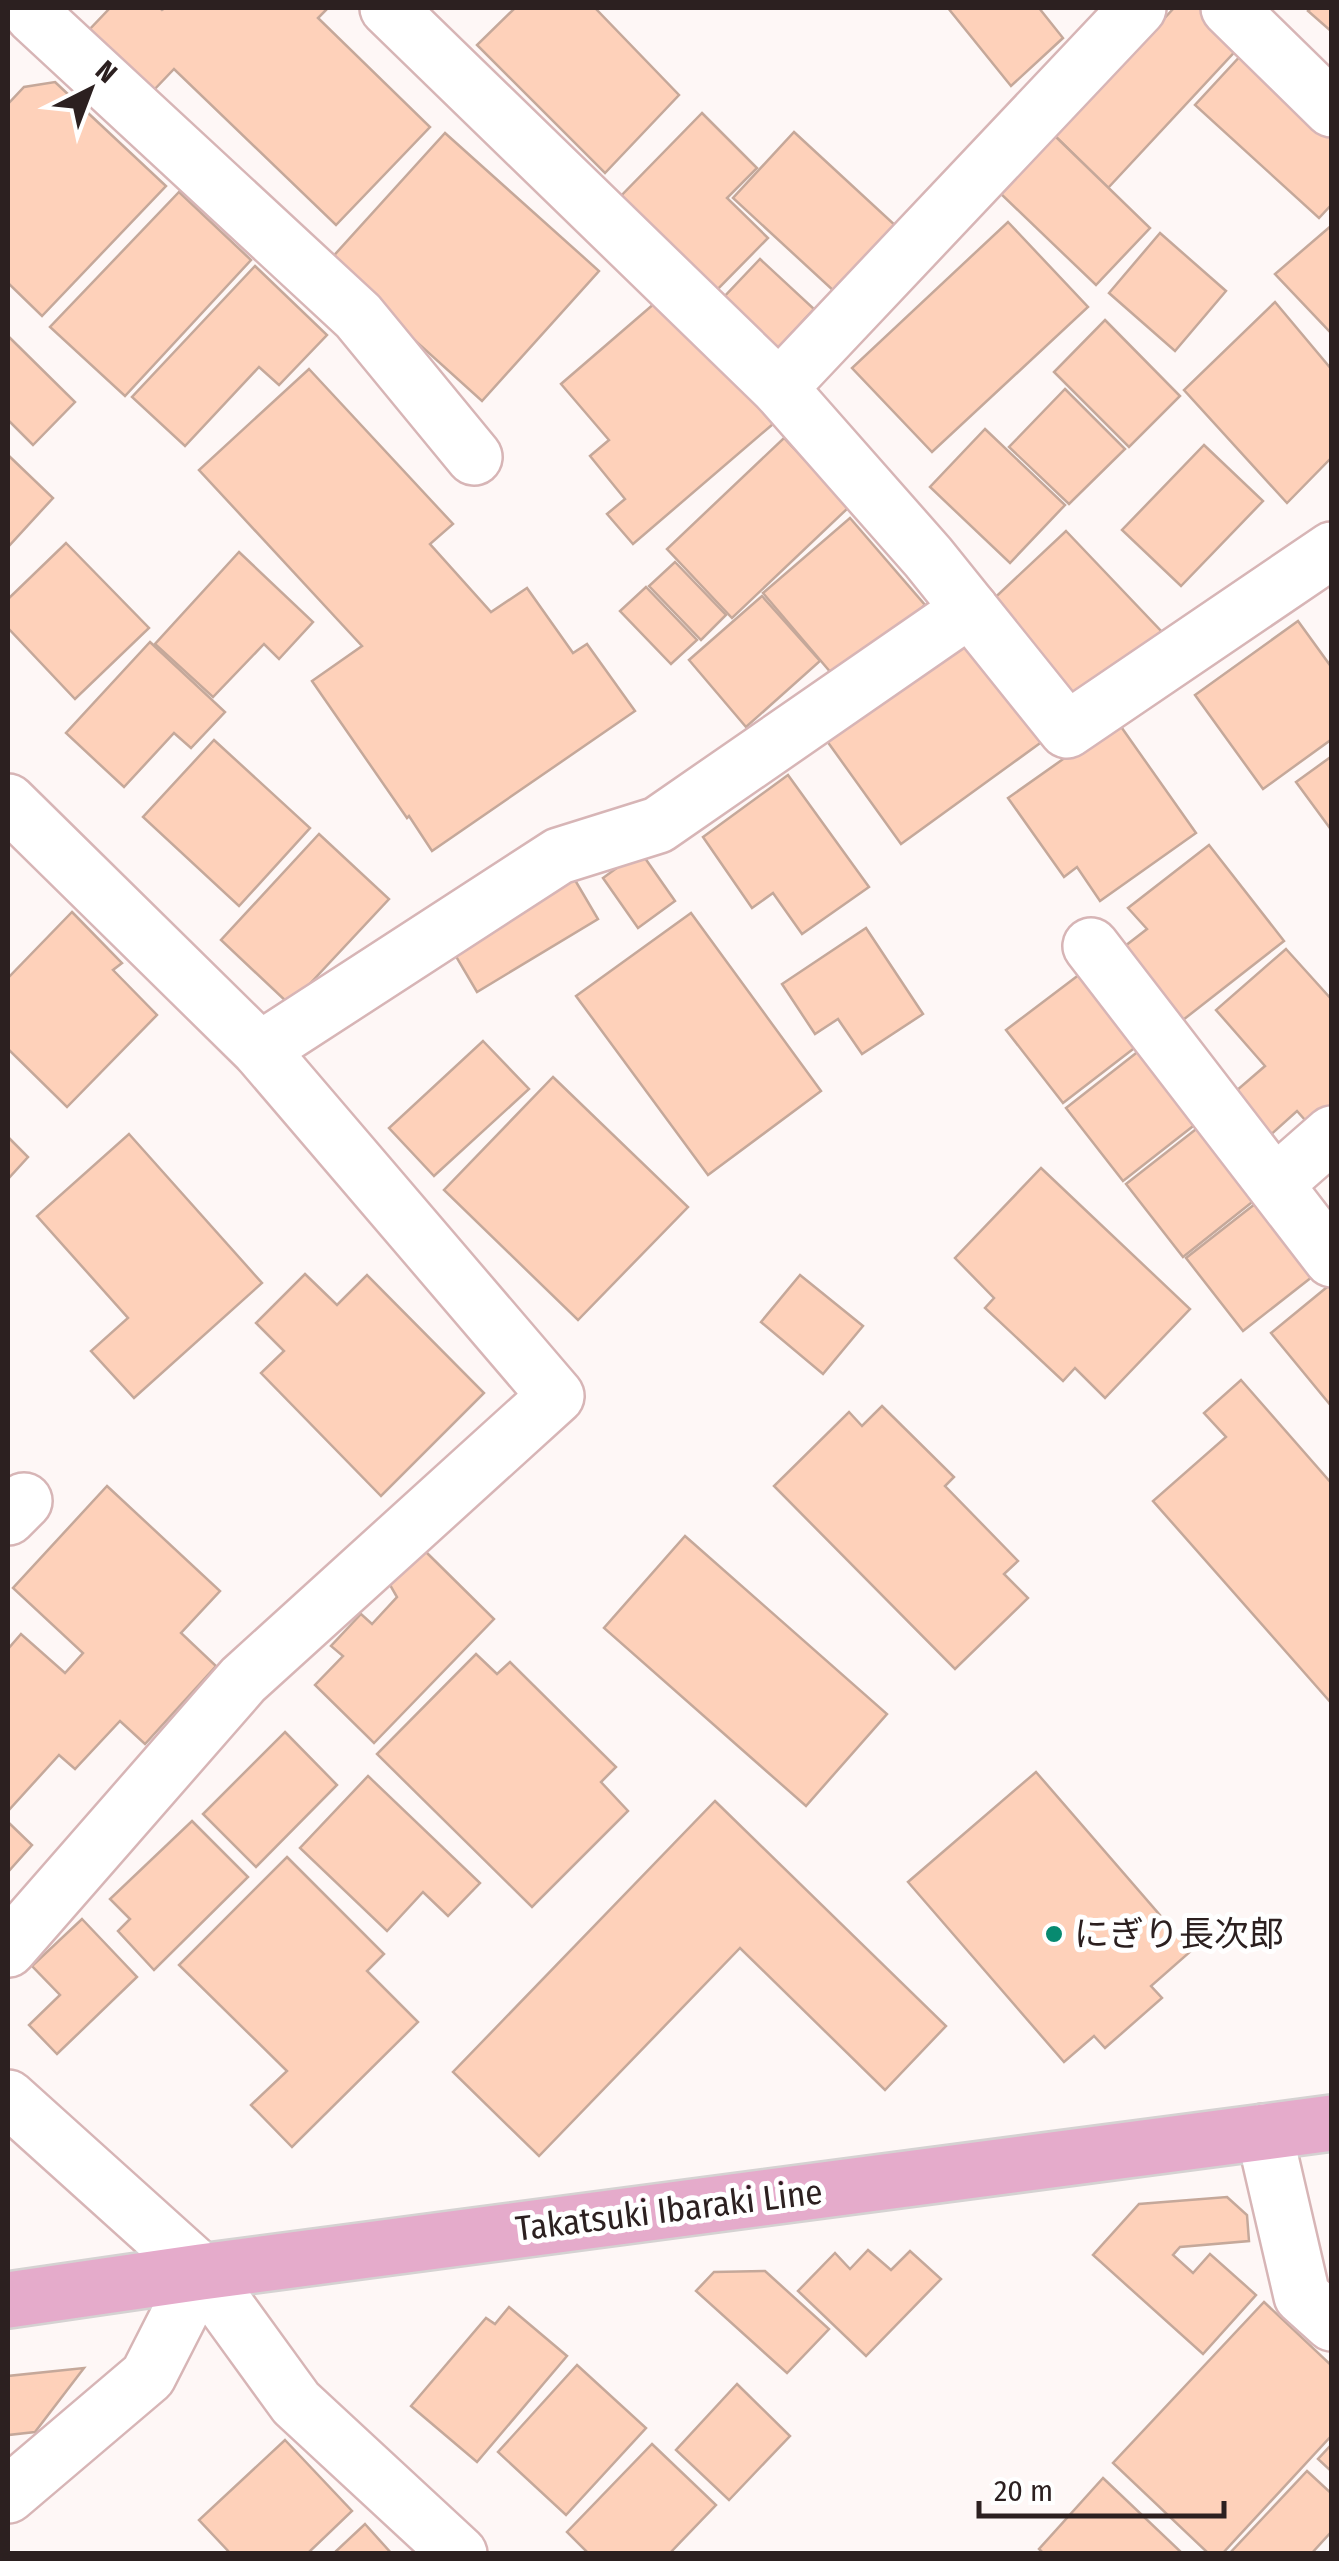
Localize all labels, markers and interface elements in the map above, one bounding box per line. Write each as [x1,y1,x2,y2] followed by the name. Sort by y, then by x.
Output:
[40,40,140,140] north arrow
[89,54,124,90] text: N
[1074,1913,1284,1955] place label: にぎり長次郎
[1043,1923,1065,1945] marker: にぎり長次郎
[513,2170,825,2250] street label: Takatsuki Ibaraki Line
[979,2456,1224,2518] scale bar
[994,2473,1053,2509] text: 20 m

